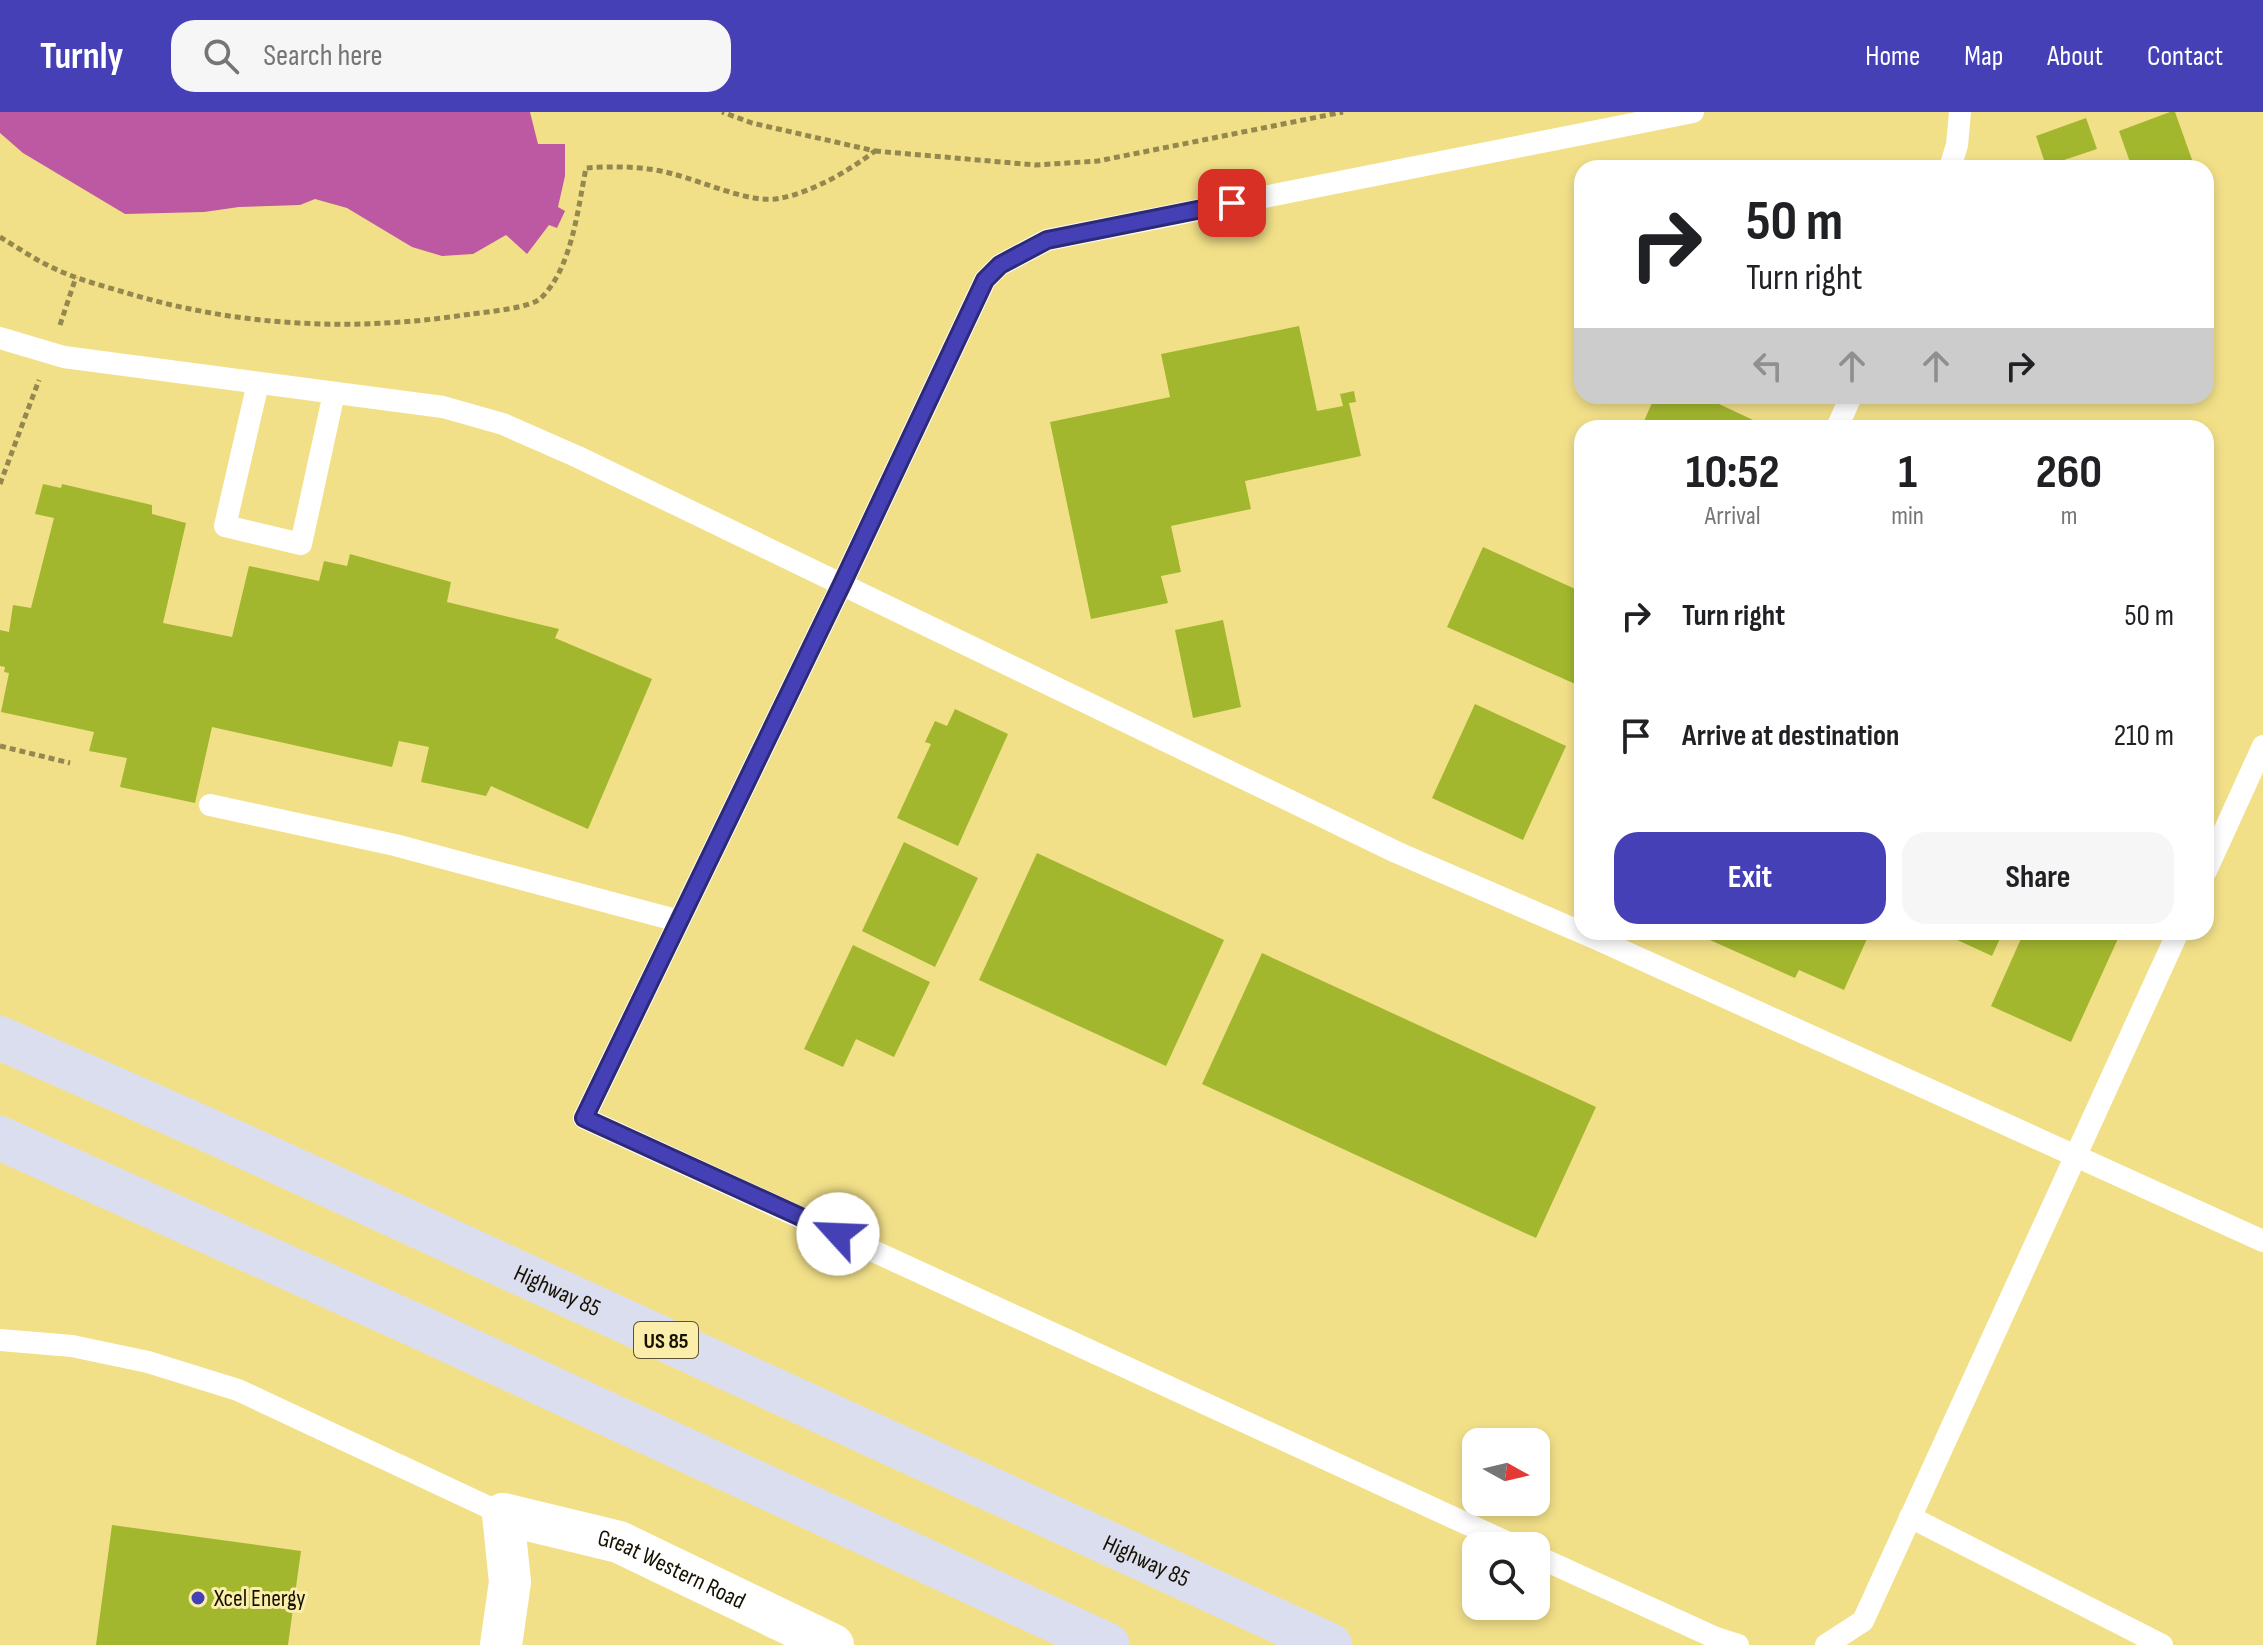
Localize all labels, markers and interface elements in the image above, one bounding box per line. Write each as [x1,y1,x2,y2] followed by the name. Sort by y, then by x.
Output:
[171,20,731,92] search box
[40,34,123,79] text: Turnly
[199,34,243,78] icon: search
[263,38,383,74] text: Search here
[1865,40,1920,73] text: Home
[1964,40,2003,73] text: Map
[2047,40,2103,73] text: About
[2147,40,2223,73] text: Contact
[1198,169,1266,237] pin
[1210,181,1254,225] icon: arrive
[1746,189,1843,256] text: 50 m
[1614,192,1718,296] icon: right
[1746,257,1863,300] text: Turn right
[1746,344,1790,388] icon: left
[1830,344,1874,388] icon: ahead
[1914,344,1958,388] icon: ahead
[1998,344,2042,388] icon: right
[1686,444,1780,501] text: 10:52
[1898,444,1917,501] text: 1
[2036,444,2102,501] text: 260
[1705,501,1761,532] text: Arrival
[1891,501,1924,532] text: min
[2061,501,2077,532] text: m
[1614,594,1658,638] icon: right
[1682,598,1785,634] text: Turn right
[2125,598,2174,634] text: 50 m
[1614,714,1658,758] icon: arrive
[1682,718,1899,754] text: Arrive at destination
[2114,718,2174,754] text: 210 m
[1614,832,1886,924] button: Exit
[1902,832,2174,924] button: Share
[796,1192,880,1276] position arrow
[509,1258,605,1323] street label: Highway 85
[634,1322,698,1358] road number: US 85
[1462,1428,1550,1516] north arrow
[1462,1428,1550,1620] map controls
[595,1523,750,1616] street label: Great Western Road
[1098,1529,1194,1594] street label: Highway 85
[1462,1532,1550,1620] button: search
[213,1584,306,1613] place label: Xcel Energy
[189,1589,207,1607] marker: Xcel Energy

